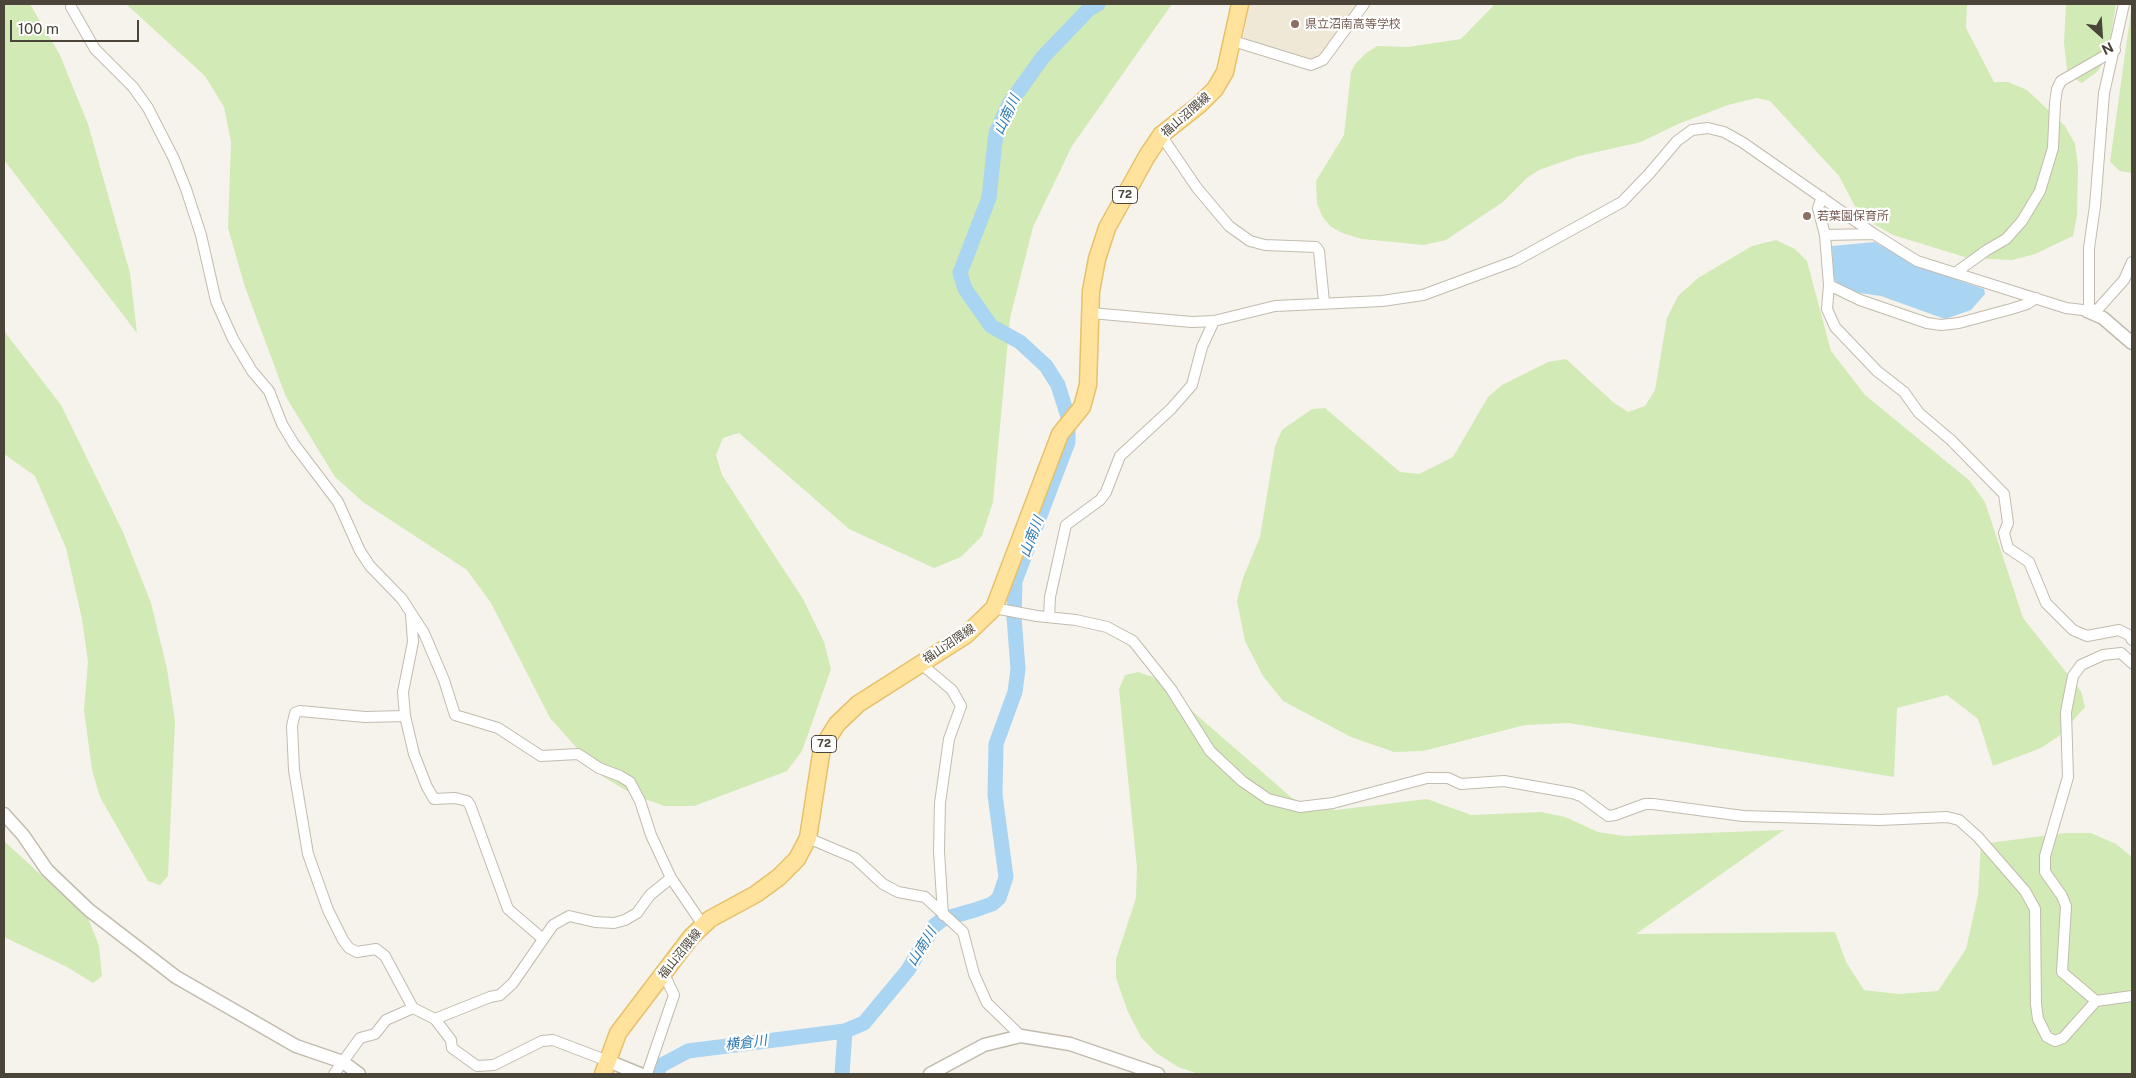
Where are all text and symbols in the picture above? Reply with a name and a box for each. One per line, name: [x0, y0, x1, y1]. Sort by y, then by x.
scale bar: [12, 10, 141, 42]
north arrow: [2076, 10, 2126, 60]
place label: 県立沼南高等学校: [1305, 17, 1401, 31]
marker: 県立沼南高等学校: [1289, 18, 1301, 30]
text: 100 m: [18, 20, 59, 37]
text: N: [2099, 39, 2116, 58]
street label: 福山沼隈線: [1159, 90, 1213, 140]
water label: 山南川: [991, 92, 1023, 138]
road number: 72: [1112, 186, 1138, 204]
place label: 若葉園保育所: [1817, 209, 1889, 223]
marker: 若葉園保育所: [1801, 210, 1813, 222]
water label: 山南川: [1017, 514, 1047, 560]
street label: 福山沼隈線: [920, 621, 978, 667]
road number: 72: [812, 736, 836, 752]
water label: 山南川: [904, 925, 940, 969]
street label: 福山沼隈線: [656, 926, 704, 982]
water label: 横倉川: [724, 1032, 768, 1054]

